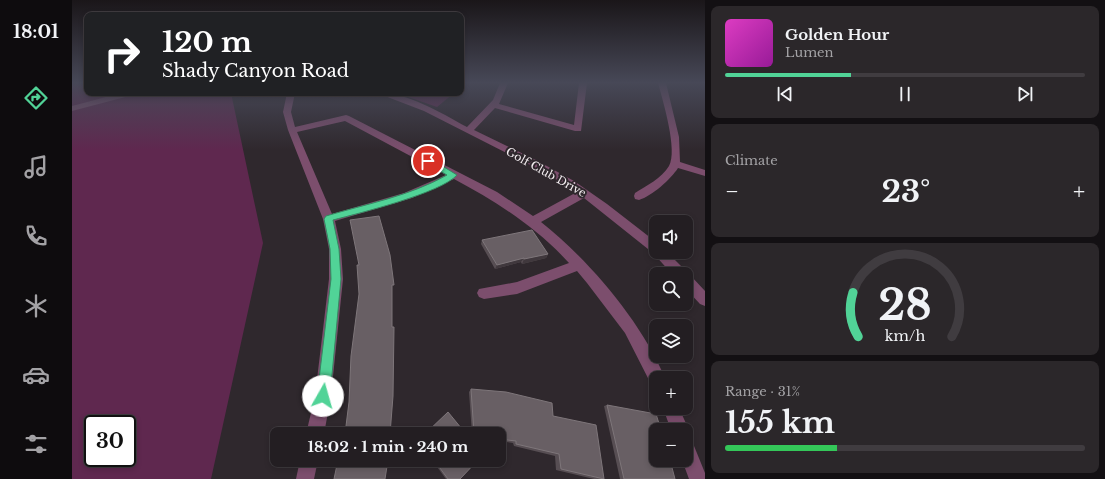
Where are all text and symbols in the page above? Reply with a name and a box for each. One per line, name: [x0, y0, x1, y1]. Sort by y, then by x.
text: 18:01: [13, 21, 59, 43]
text: 120 m: [162, 25, 252, 60]
text: Golden Hour: [785, 25, 889, 44]
icon: right: [96, 28, 148, 80]
text: Lumen: [785, 44, 834, 61]
text: Shady Canyon Road: [162, 60, 349, 82]
icon: previous: [774, 83, 796, 105]
icon: pause: [894, 83, 916, 105]
icon: next: [1014, 83, 1036, 105]
icon: directions: [22, 84, 50, 112]
pin: [411, 144, 445, 178]
street label: Golf Club Drive: [503, 144, 589, 200]
icon: arrive: [417, 150, 439, 172]
text: Climate: [725, 152, 778, 169]
icon: music: [22, 153, 50, 181]
text: 23°: [882, 173, 930, 210]
text: −: [725, 178, 739, 205]
text: +: [1073, 178, 1085, 205]
map controls: [649, 215, 693, 467]
button: sound: [649, 215, 693, 259]
icon: phone: [22, 222, 50, 250]
button: search: [649, 267, 693, 311]
text: 28: [878, 279, 932, 330]
icon: climate: [22, 292, 50, 320]
button: layers: [649, 319, 693, 363]
text: km/h: [885, 326, 925, 344]
icon: car: [22, 361, 50, 389]
button: +: [649, 371, 693, 415]
position arrow: [302, 375, 344, 417]
text: Range · 31%: [725, 383, 800, 400]
text: 155 km: [725, 404, 835, 441]
speed limit sign: 30: [84, 415, 136, 467]
button: −: [649, 423, 693, 467]
icon: filters: [22, 430, 50, 458]
text: 18:02 · 1 min · 240 m: [308, 437, 468, 456]

